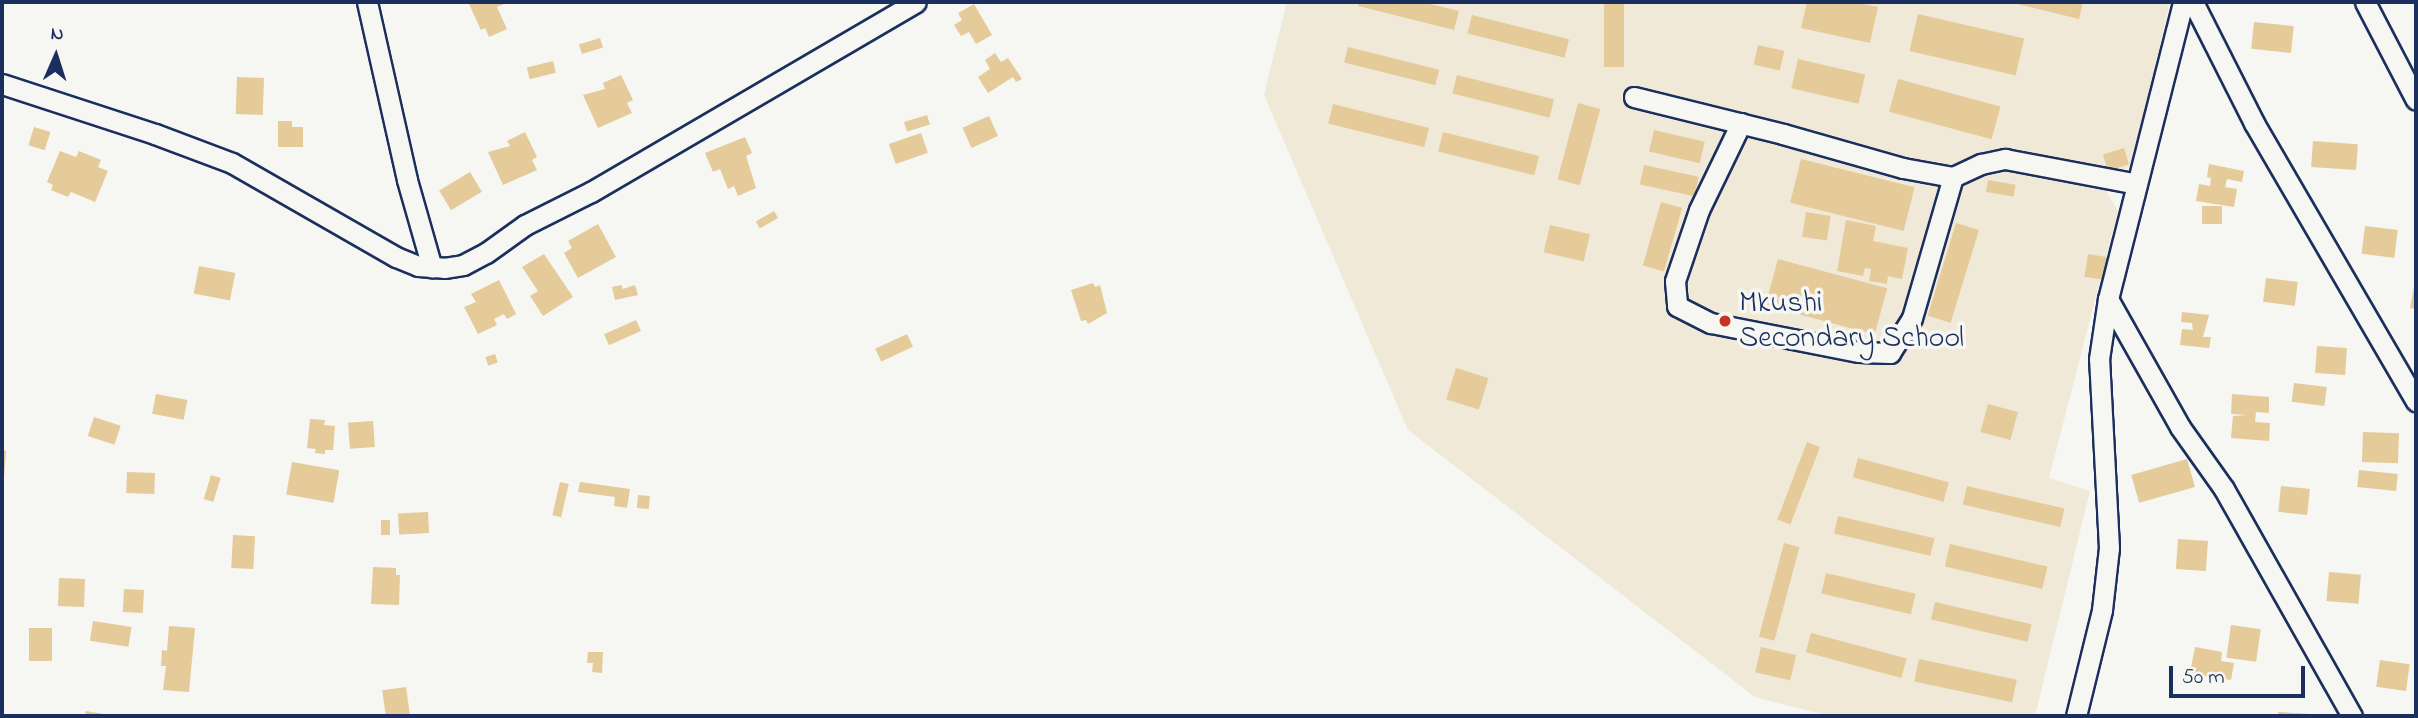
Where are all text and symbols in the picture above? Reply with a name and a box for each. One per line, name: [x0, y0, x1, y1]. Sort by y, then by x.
north arrow: [21, 21, 91, 91]
text: N: [50, 21, 64, 48]
place label: Mkushi Secondary School: [1739, 286, 1964, 356]
marker: Mkushi Secondary School: [1717, 313, 1733, 329]
scale bar: [2173, 652, 2310, 696]
text: 50 m: [2182, 663, 2225, 693]

